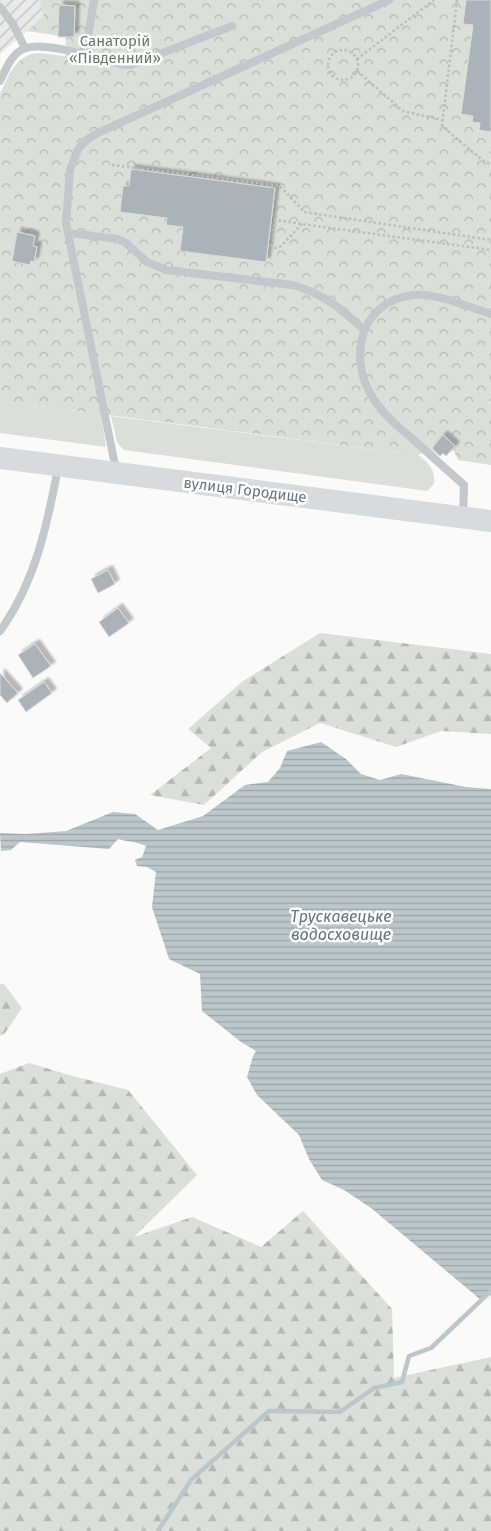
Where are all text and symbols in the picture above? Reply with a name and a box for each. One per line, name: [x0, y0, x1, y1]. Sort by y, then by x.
park label: Санаторій «Південний»: [69, 32, 161, 67]
street label: вулиця Городище: [182, 474, 308, 506]
water label: Трускавецьке водосховище: [290, 907, 392, 944]

